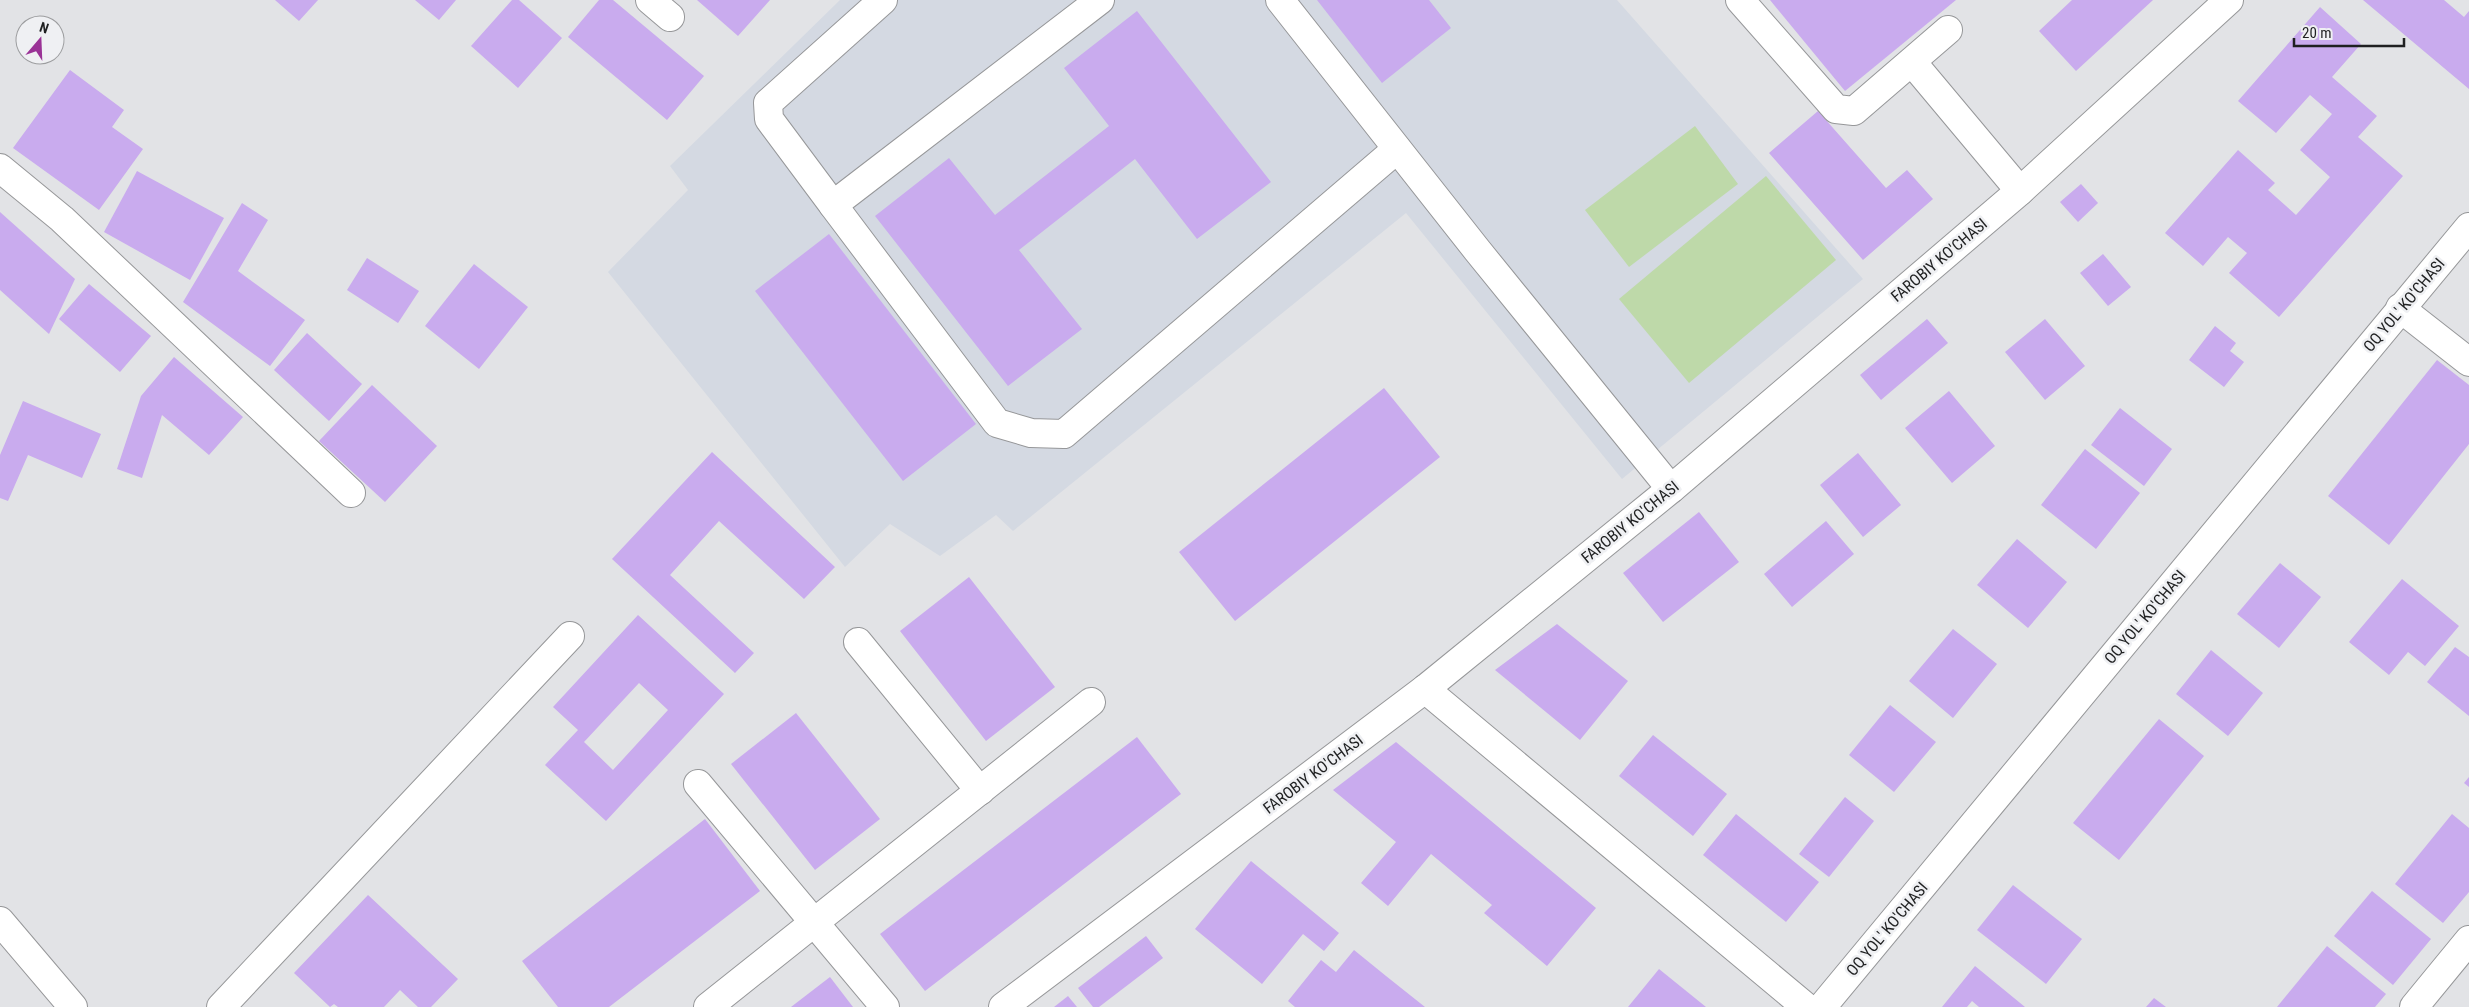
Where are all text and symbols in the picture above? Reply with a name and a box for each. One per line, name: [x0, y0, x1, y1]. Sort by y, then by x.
north arrow: [15, 15, 65, 65]
scale bar: [2294, 15, 2404, 47]
text: N: [38, 19, 51, 37]
text: 20 m: [2302, 24, 2332, 42]
street label: FAROBIY KO'CHASI: [1887, 214, 1991, 306]
street label: OQ YOL' KO'CHASI: [2359, 254, 2449, 356]
street label: FAROBIY KO'CHASI: [1577, 477, 1683, 567]
street label: OQ YOL' KO'CHASI: [2100, 566, 2190, 668]
street label: FAROBIY KO'CHASI: [1259, 730, 1367, 818]
street label: OQ YOL' KO'CHASI: [1842, 878, 1932, 980]

